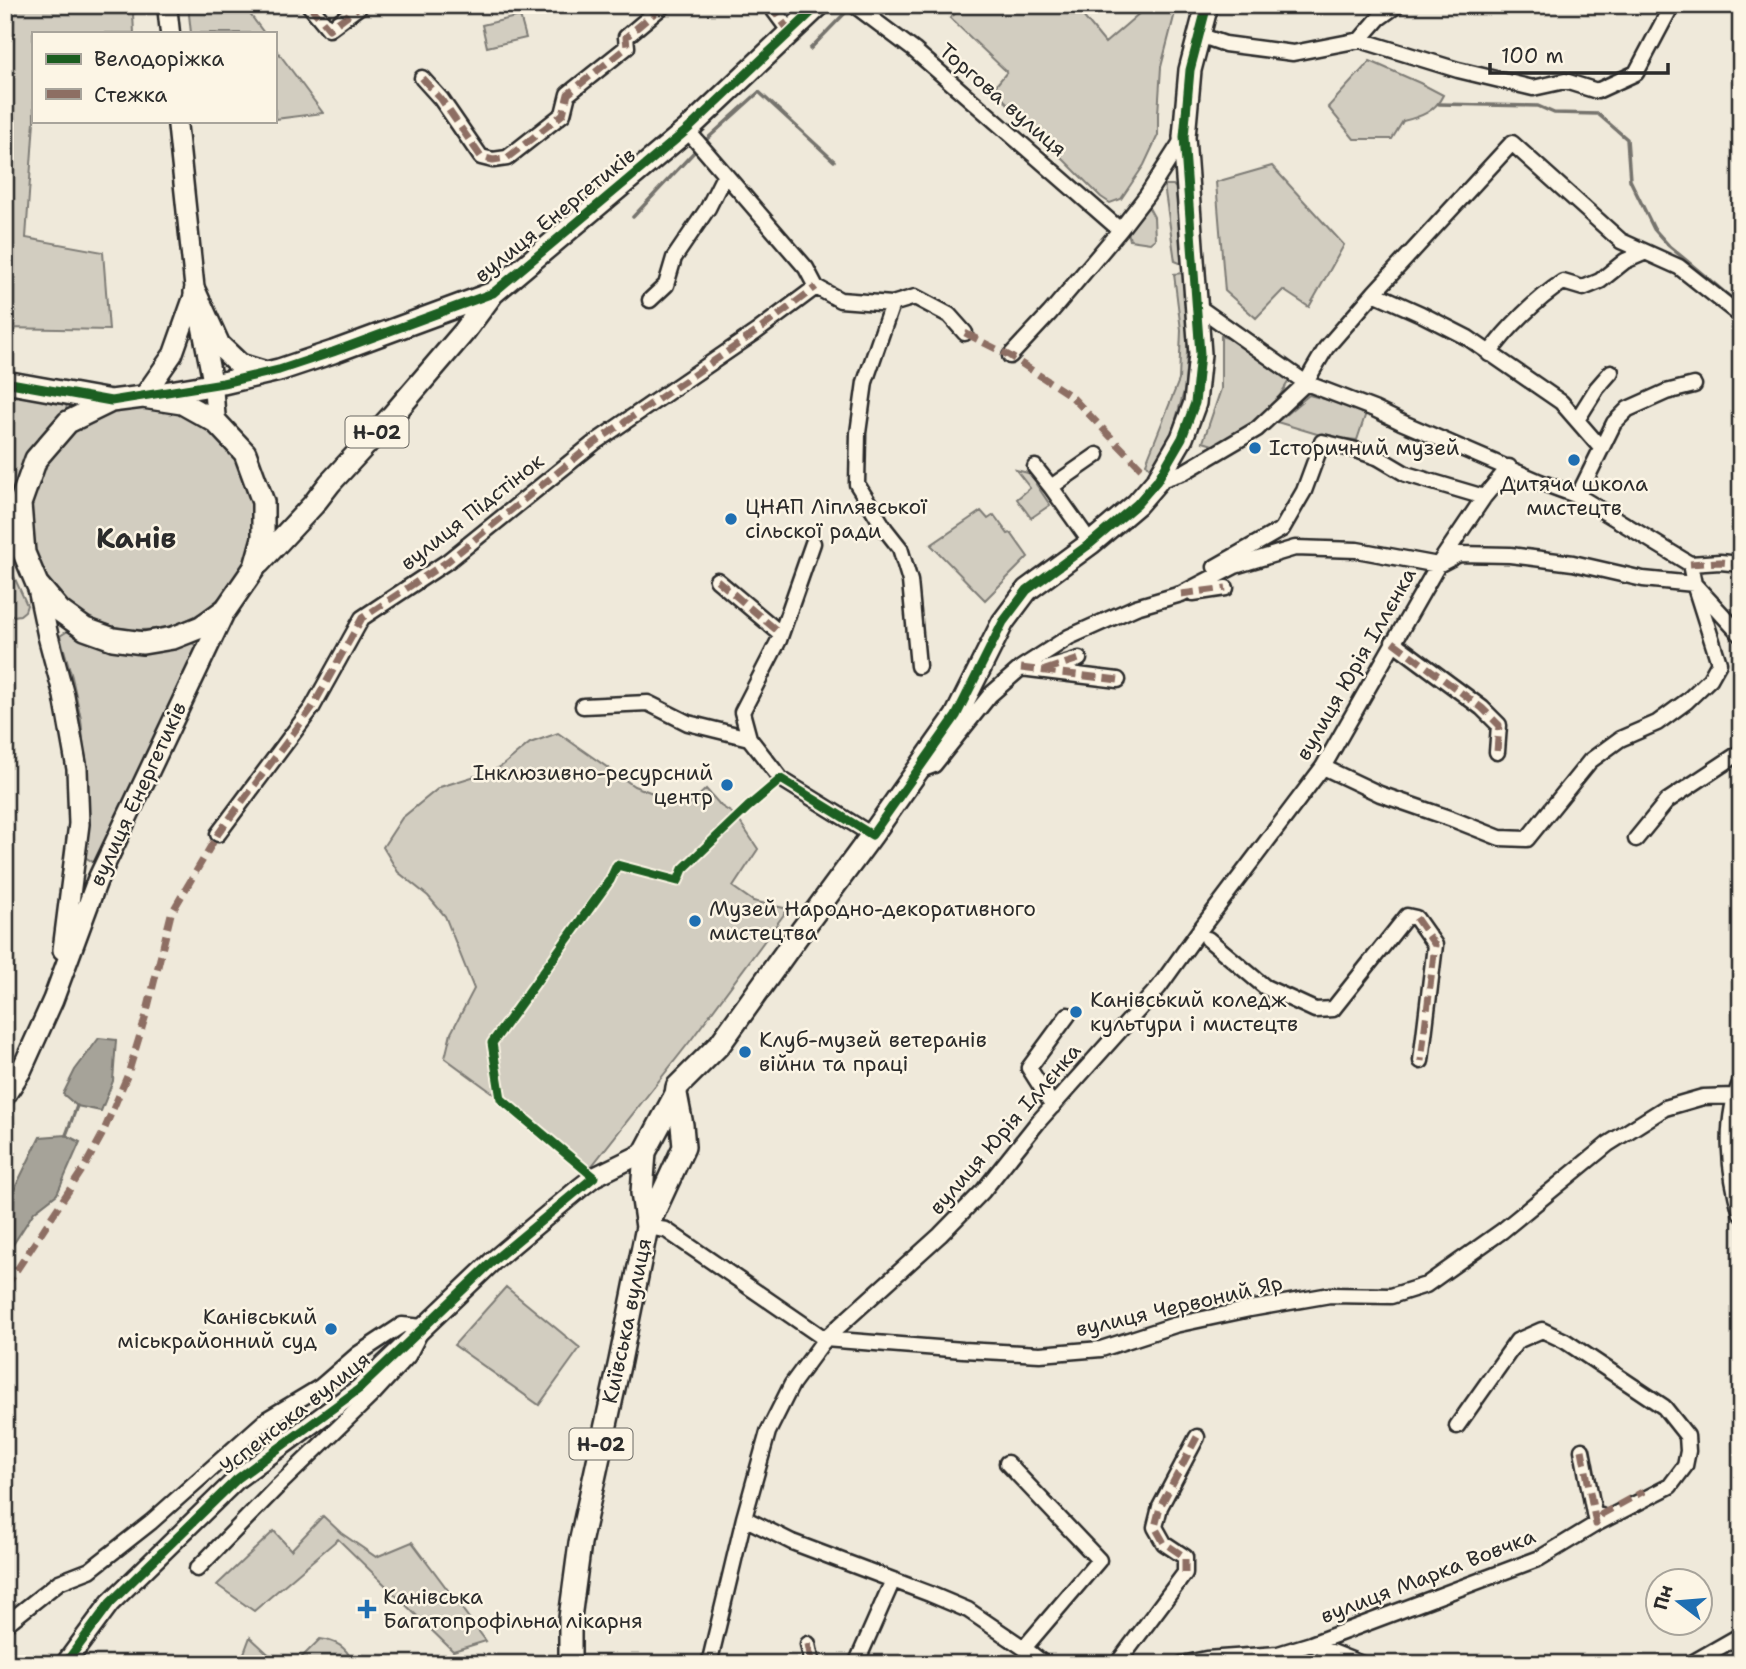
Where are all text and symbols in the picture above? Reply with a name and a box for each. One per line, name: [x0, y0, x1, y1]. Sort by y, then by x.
legend: [32, 32, 276, 122]
scale bar: [1490, 32, 1669, 76]
street label: Торгова вулиця: [933, 37, 1073, 163]
text: 100 m: [1501, 42, 1564, 70]
text: Велодоріжка: [94, 45, 224, 73]
text: Стежка: [94, 81, 167, 109]
street label: вулиця Енергетиків: [468, 141, 642, 289]
road number: Н-02: [346, 416, 408, 448]
place label: Історичний музей: [1269, 434, 1460, 462]
marker: Історичний музей: [1247, 440, 1263, 456]
street label: вулиця Підстінок: [394, 447, 550, 577]
marker: Дитяча школа мистецтв: [1566, 452, 1582, 468]
place label: Дитяча школа мистецтв: [1500, 470, 1648, 522]
place label: ЦНАП Ліплявської сільскої ради: [745, 493, 928, 545]
marker: ЦНАП Ліплявської сільскої ради: [723, 511, 739, 527]
district label: Канів: [96, 519, 176, 557]
street label: вулиця Юрія Іллєнка: [1289, 563, 1423, 765]
street label: вулиця Енергетиків: [83, 697, 193, 891]
place label: Інклюзивно-ресурсний центр: [473, 759, 713, 811]
marker: Інклюзивно-ресурсний центр: [719, 777, 735, 793]
place label: Музей Народно-декоративного мистецтва: [709, 895, 1036, 947]
marker: Музей Народно-декоративного мистецтва: [687, 913, 703, 929]
place label: Канівський коледж культури і мистецтв: [1090, 986, 1298, 1038]
marker: Канівський коледж культури і мистецтв: [1068, 1004, 1084, 1020]
place label: Клуб-музей ветеранів війни та праці: [759, 1026, 987, 1078]
street label: вулиця Юрія Іллєнка: [923, 1037, 1087, 1221]
marker: Клуб-музей ветеранів війни та праці: [737, 1044, 753, 1060]
street label: Київська вулиця: [596, 1236, 658, 1406]
street label: вулиця Червоний Яр: [1073, 1269, 1285, 1343]
place label: Канівський міськрайонний суд: [117, 1303, 317, 1355]
marker: Канівський міськрайонний суд: [323, 1321, 339, 1337]
street label: Успенська вулиця: [214, 1345, 376, 1481]
road number: Н-02: [570, 1428, 632, 1460]
street label: вулиця Марка Вовчка: [1317, 1522, 1539, 1630]
north arrow: [1644, 1568, 1714, 1638]
text: Пн: [1648, 1582, 1679, 1613]
place label: Канівська Багатопрофільна лікарня: [383, 1583, 643, 1635]
marker: Канівська Багатопрофільна лікарня: [357, 1599, 377, 1619]

